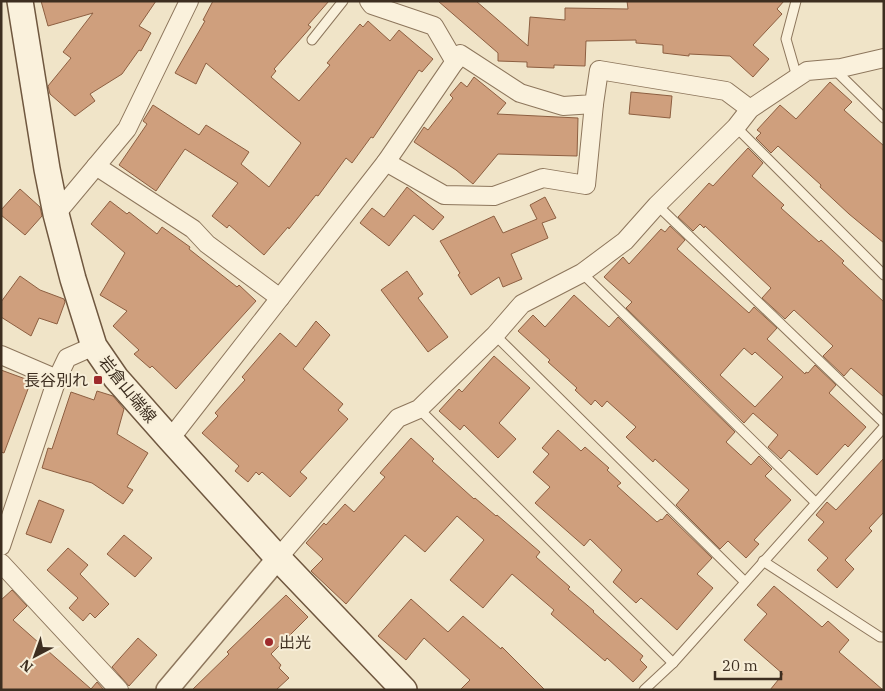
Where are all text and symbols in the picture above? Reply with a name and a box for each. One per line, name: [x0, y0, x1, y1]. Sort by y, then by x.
street label: 岩倉山端線: [95, 352, 161, 426]
place label: 長谷別れ: [24, 370, 88, 390]
marker: 長谷別れ: [92, 374, 104, 386]
north arrow: [10, 631, 60, 681]
place label: 出光: [279, 632, 311, 652]
marker: 出光: [263, 636, 275, 648]
scale bar: [715, 648, 781, 680]
text: N: [16, 655, 37, 676]
text: 20 m: [722, 656, 758, 675]

